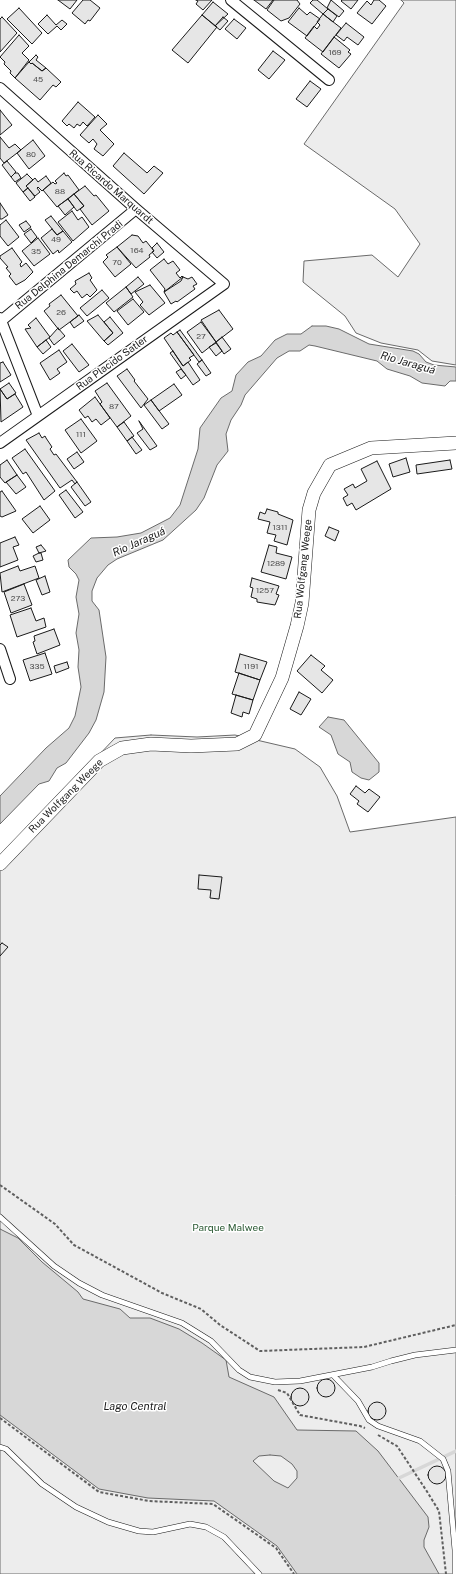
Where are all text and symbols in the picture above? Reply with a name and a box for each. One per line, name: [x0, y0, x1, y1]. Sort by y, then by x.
house number: 169: [328, 48, 342, 58]
house number: 45: [33, 75, 43, 85]
street label: Rua Ricardo Marquardt: [66, 147, 156, 227]
house number: 80: [26, 150, 36, 160]
house number: 88: [55, 187, 65, 197]
street label: Rua Delphina Demarchi Pradi: [13, 218, 125, 312]
house number: 49: [51, 235, 61, 245]
house number: 164: [130, 246, 144, 256]
house number: 35: [31, 247, 41, 257]
house number: 70: [112, 258, 122, 268]
house number: 26: [56, 308, 66, 318]
house number: 27: [196, 332, 206, 342]
street label: Rua Placido Satler: [74, 333, 150, 393]
water label: Rio Jaraguá: [379, 349, 437, 377]
house number: 87: [109, 402, 119, 412]
house number: 111: [76, 430, 86, 440]
street label: Rua Wolfgang Weege: [292, 519, 314, 619]
house number: 1311: [273, 523, 287, 533]
water label: Rio Jaraguá: [110, 524, 168, 560]
house number: 1289: [267, 559, 285, 569]
house number: 1257: [256, 586, 274, 596]
house number: 273: [11, 594, 25, 604]
house number: 335: [29, 662, 45, 672]
house number: 1191: [244, 662, 258, 672]
street label: Rua Wolfgang Weege: [26, 756, 106, 836]
park label: Parque Malwee: [192, 1222, 264, 1234]
water label: Lago Central: [103, 1400, 167, 1414]

